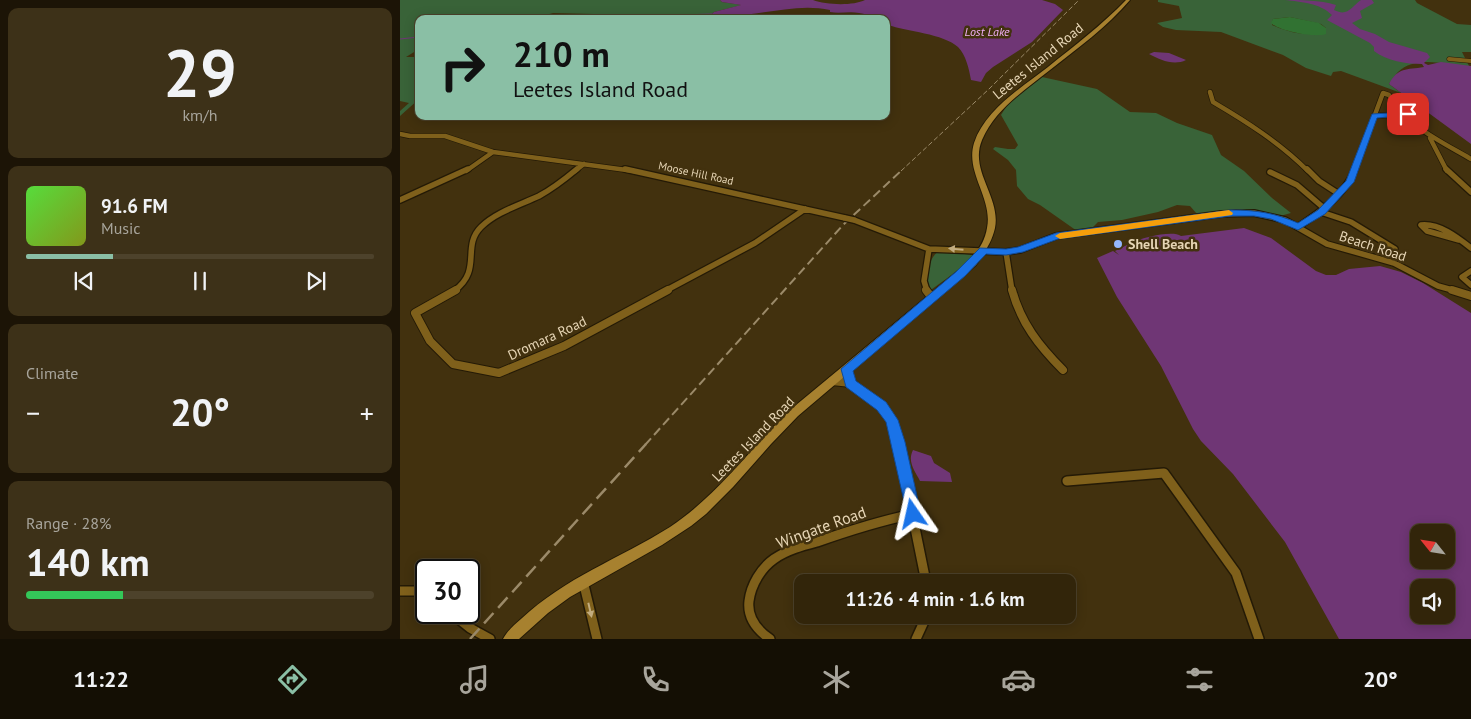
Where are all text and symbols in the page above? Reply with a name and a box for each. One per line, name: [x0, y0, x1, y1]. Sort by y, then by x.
street label: Leetes Island Road: [989, 19, 1087, 103]
water label: Lost Lake: [964, 24, 1010, 39]
text: 29: [163, 30, 237, 114]
text: 210 m: [513, 31, 610, 77]
icon: right: [430, 35, 495, 100]
text: Leetes Island Road: [513, 75, 688, 103]
pin: [1387, 93, 1429, 135]
icon: arrive: [1394, 100, 1422, 128]
text: km/h: [182, 105, 218, 125]
street label: Moose Hill Road: [657, 158, 735, 188]
text: 91.6 FM: [101, 194, 168, 218]
text: Music: [101, 218, 141, 238]
street label: Beach Road: [1337, 227, 1409, 265]
place label: Shell Beach: [1128, 235, 1198, 253]
marker: Shell Beach: [1112, 238, 1124, 250]
one-way arrow: [948, 245, 964, 253]
icon: previous: [70, 267, 98, 295]
icon: pause: [186, 267, 214, 295]
icon: next: [302, 267, 330, 295]
street label: Dromara Road: [505, 312, 589, 364]
text: Climate: [26, 363, 78, 383]
text: 20°: [170, 387, 230, 436]
street label: Leetes Island Road: [708, 393, 798, 485]
text: −: [26, 394, 40, 431]
text: +: [360, 394, 374, 431]
position arrow: [886, 487, 938, 539]
street label: Wingate Road: [773, 501, 869, 553]
text: Range · 28%: [26, 513, 111, 533]
north arrow: [1410, 524, 1455, 569]
map controls: [1410, 524, 1455, 624]
text: 140 km: [26, 537, 150, 586]
speed limit sign: 30: [415, 559, 480, 624]
button: sound: [1410, 579, 1455, 624]
text: 11:26 · 4 min · 1.6 km: [845, 587, 1025, 611]
one-way arrow: [586, 603, 594, 618]
icon: directions: [275, 662, 310, 697]
icon: music: [457, 662, 492, 697]
icon: phone: [638, 662, 673, 697]
icon: climate: [819, 662, 854, 697]
icon: car: [1001, 662, 1036, 697]
icon: filters: [1182, 662, 1217, 697]
text: 11:22: [73, 665, 129, 693]
text: 20°: [1363, 665, 1398, 693]

